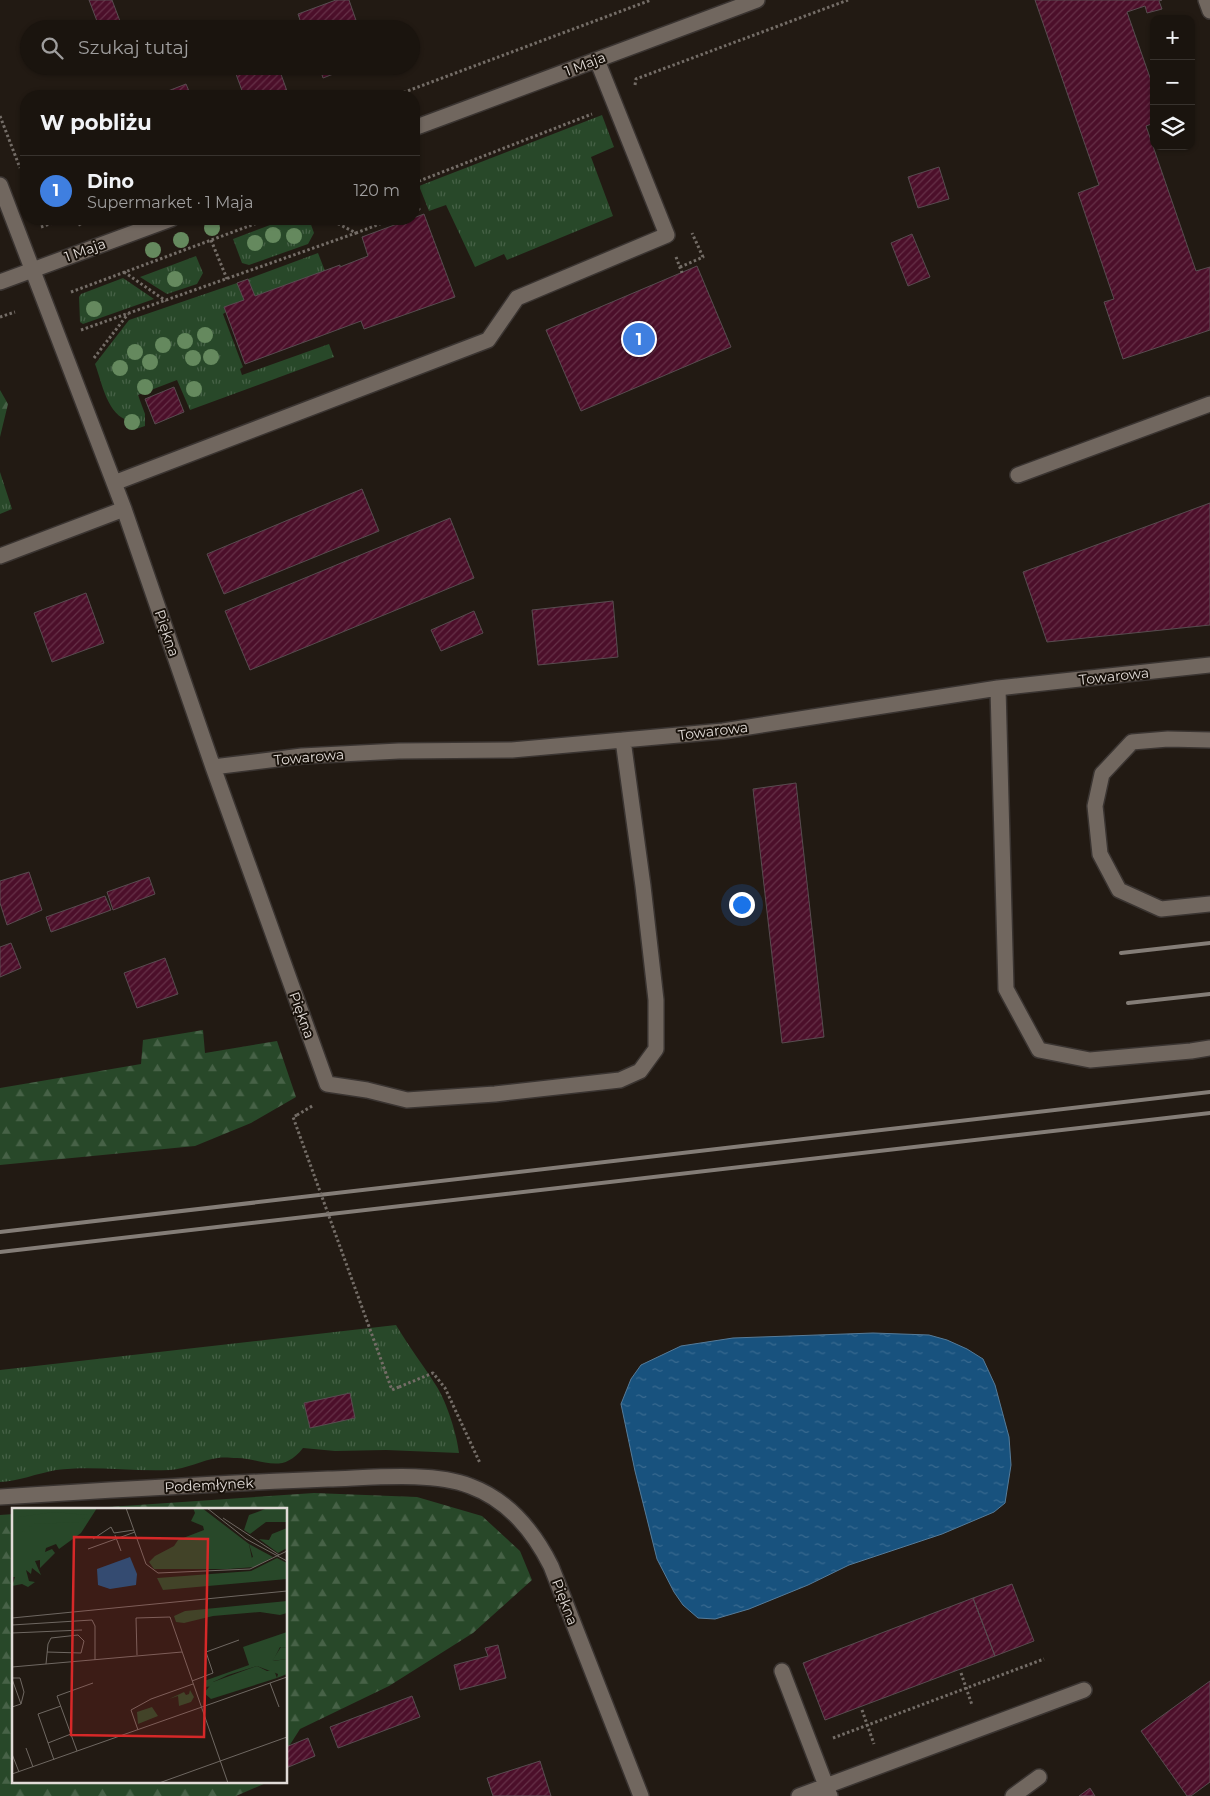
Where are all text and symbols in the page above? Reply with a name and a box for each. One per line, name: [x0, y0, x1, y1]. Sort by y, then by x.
map controls: [1150, 15, 1195, 150]
button: +: [1150, 15, 1195, 60]
search box: [20, 20, 420, 75]
icon: search: [38, 34, 66, 62]
text: Szukaj tutaj: [78, 36, 189, 59]
street label: 1 Maja: [562, 48, 608, 80]
button: −: [1150, 60, 1195, 105]
button: layers: [1150, 105, 1195, 150]
text: W pobliżu: [40, 110, 152, 135]
text: Dino: [87, 170, 134, 193]
text: 1: [53, 181, 59, 200]
text: 120 m: [353, 181, 400, 200]
text: Supermarket · 1 Maja: [87, 193, 253, 212]
street label: 1 Maja: [62, 234, 108, 266]
pin: 1: [623, 320, 655, 358]
street label: Piękna: [151, 607, 183, 659]
street label: Towarowa: [1078, 663, 1150, 689]
street label: Towarowa: [677, 718, 749, 744]
street label: Towarowa: [273, 745, 345, 769]
your location: [729, 892, 755, 918]
street label: Piękna: [285, 989, 319, 1041]
street label: Podemłynek: [164, 1474, 255, 1496]
inset map: [12, 1508, 288, 1784]
street label: Piękna: [548, 1576, 582, 1628]

